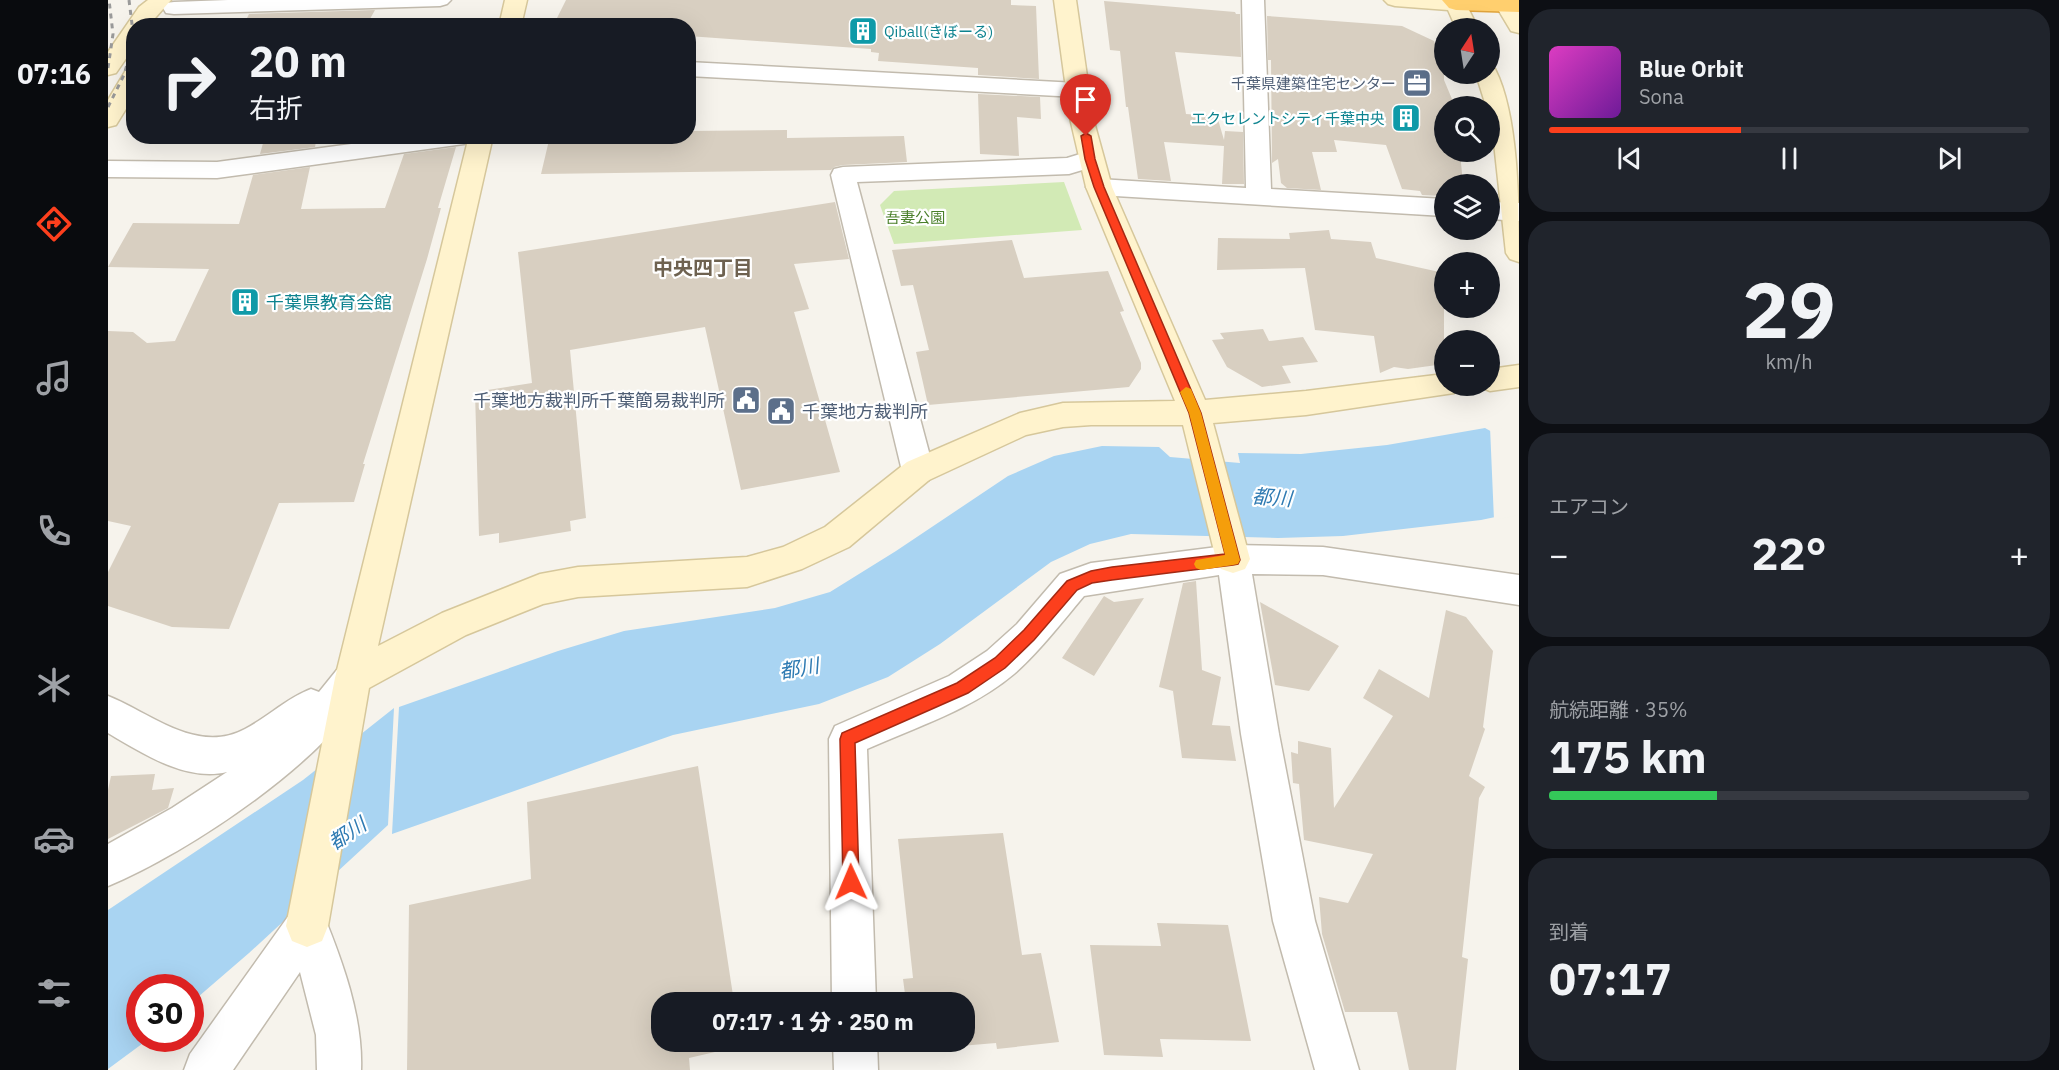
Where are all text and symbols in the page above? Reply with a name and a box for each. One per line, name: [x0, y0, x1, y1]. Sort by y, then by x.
building icon: Qiball(きぼーる): [847, 15, 879, 47]
north arrow: [1434, 18, 1500, 84]
map controls: [1434, 18, 1500, 396]
place label: Qiball(きぼーる): [884, 22, 993, 41]
text: 20 m: [249, 34, 347, 89]
icon: right: [150, 42, 228, 120]
text: Blue Orbit: [1639, 54, 1744, 83]
text: 07:16: [17, 56, 91, 91]
office icon: 千葉県建築住宅センター: [1401, 67, 1433, 99]
pin: [1060, 74, 1111, 136]
place label: 千葉県建築住宅センター: [1231, 74, 1396, 93]
icon: arrive: [1069, 83, 1102, 116]
text: Sona: [1639, 83, 1684, 110]
text: 右折: [249, 90, 303, 125]
button: search: [1434, 96, 1500, 162]
building icon: エクセレントシティ千葉中央: [1390, 102, 1422, 134]
place label: エクセレントシティ千葉中央: [1191, 109, 1385, 128]
icon: previous: [1613, 142, 1646, 175]
icon: pause: [1773, 142, 1806, 175]
icon: next: [1933, 142, 1966, 175]
button: layers: [1434, 174, 1500, 240]
icon: directions: [33, 203, 75, 245]
park label: 吾妻公園: [885, 208, 945, 227]
button: +: [1434, 252, 1500, 318]
district label: 中央四丁目: [653, 254, 753, 281]
text: 29: [1742, 258, 1836, 359]
building icon: 千葉県教育会館: [229, 286, 261, 318]
place label: 千葉県教育会館: [266, 291, 392, 314]
button: −: [1434, 330, 1500, 396]
text: km/h: [1765, 348, 1813, 375]
icon: music: [33, 357, 75, 399]
public building icon: 千葉地方裁判所千葉簡易裁判所: [730, 384, 762, 416]
place label: 千葉地方裁判所千葉簡易裁判所: [473, 389, 725, 412]
public building icon: 千葉地方裁判所: [765, 395, 797, 427]
place label: 千葉地方裁判所: [802, 400, 928, 423]
water label: 都川: [1251, 482, 1295, 512]
text: エアコン: [1549, 493, 1629, 520]
icon: phone: [33, 510, 75, 552]
text: 22°: [1751, 524, 1827, 582]
text: −: [1549, 533, 1569, 576]
text: +: [2009, 533, 2029, 576]
water label: 都川: [777, 651, 823, 685]
icon: climate: [33, 664, 75, 706]
text: 航続距離 · 35%: [1549, 696, 1688, 723]
text: 175 km: [1549, 727, 1707, 785]
water label: 都川: [323, 810, 373, 855]
icon: car: [33, 818, 75, 860]
position arrow: [819, 850, 883, 914]
text: 到着: [1549, 918, 1589, 945]
text: 07:17: [1549, 949, 1672, 1007]
icon: filters: [33, 972, 75, 1014]
speed limit sign: 30: [126, 974, 204, 1052]
text: 07:17 · 1 分 · 250 m: [712, 1007, 914, 1036]

